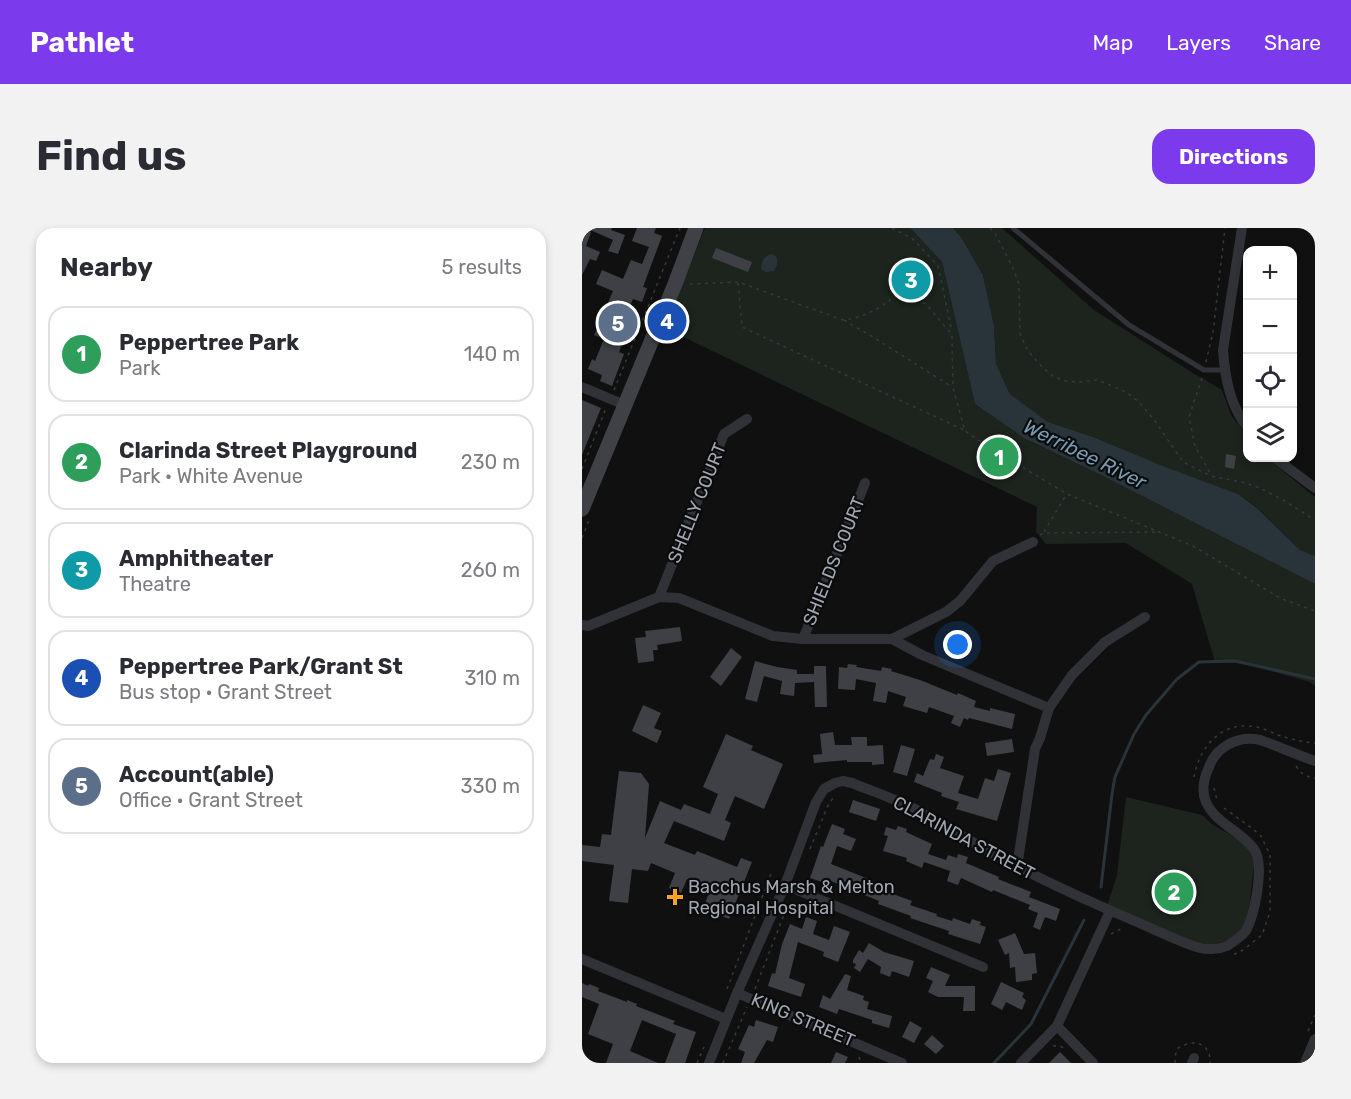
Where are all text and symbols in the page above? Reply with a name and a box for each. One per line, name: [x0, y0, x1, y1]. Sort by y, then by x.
text: Pathlet: [30, 26, 134, 59]
text: Map: [1092, 30, 1133, 55]
text: Layers: [1166, 30, 1231, 55]
text: Share: [1264, 30, 1321, 55]
button: Directions: [1152, 129, 1315, 184]
text: Find us: [36, 131, 187, 181]
map controls: [1243, 246, 1297, 462]
button: +: [1243, 246, 1297, 300]
text: Nearby: [60, 252, 153, 283]
text: 5 results: [441, 255, 522, 279]
pin: 3: [892, 257, 930, 302]
pin: 4: [648, 298, 686, 344]
pin: 5: [598, 300, 638, 346]
button: −: [1243, 300, 1297, 354]
text: Peppertree Park: [119, 329, 299, 356]
text: 1: [77, 342, 86, 366]
text: 140 m: [464, 342, 520, 366]
button: locate: [1243, 354, 1297, 408]
text: Park: [119, 356, 161, 380]
button: layers: [1243, 408, 1297, 462]
water label: Werribee River: [1020, 414, 1152, 495]
pin: 1: [980, 434, 1018, 480]
text: Clarinda Street Playground: [119, 437, 417, 464]
street label: SHELLY COURT: [663, 440, 731, 566]
text: 2: [75, 450, 88, 474]
text: 230 m: [461, 450, 520, 474]
text: Park · White Avenue: [119, 464, 303, 488]
street label: SHIELDS COURT: [798, 493, 870, 629]
text: Amphitheater: [119, 545, 273, 572]
text: 3: [75, 558, 88, 582]
text: 260 m: [461, 558, 520, 582]
text: Theatre: [119, 572, 191, 596]
your location: [943, 630, 972, 659]
text: Peppertree Park/Grant St: [119, 653, 403, 680]
text: 4: [75, 666, 88, 690]
text: 310 m: [464, 666, 520, 690]
text: Bus stop · Grant Street: [119, 680, 332, 704]
text: Account(able): [119, 761, 274, 788]
text: 5: [75, 774, 88, 798]
text: 330 m: [461, 774, 520, 798]
text: Office · Grant Street: [119, 788, 303, 812]
street label: CLARINDA STREET: [889, 791, 1039, 885]
pin: 2: [1154, 870, 1194, 914]
place label: Bacchus Marsh & Melton Regional Hospital: [688, 876, 895, 919]
marker: Bacchus Marsh & Melton Regional Hospital: [666, 888, 684, 906]
street label: KING STREET: [748, 988, 858, 1052]

